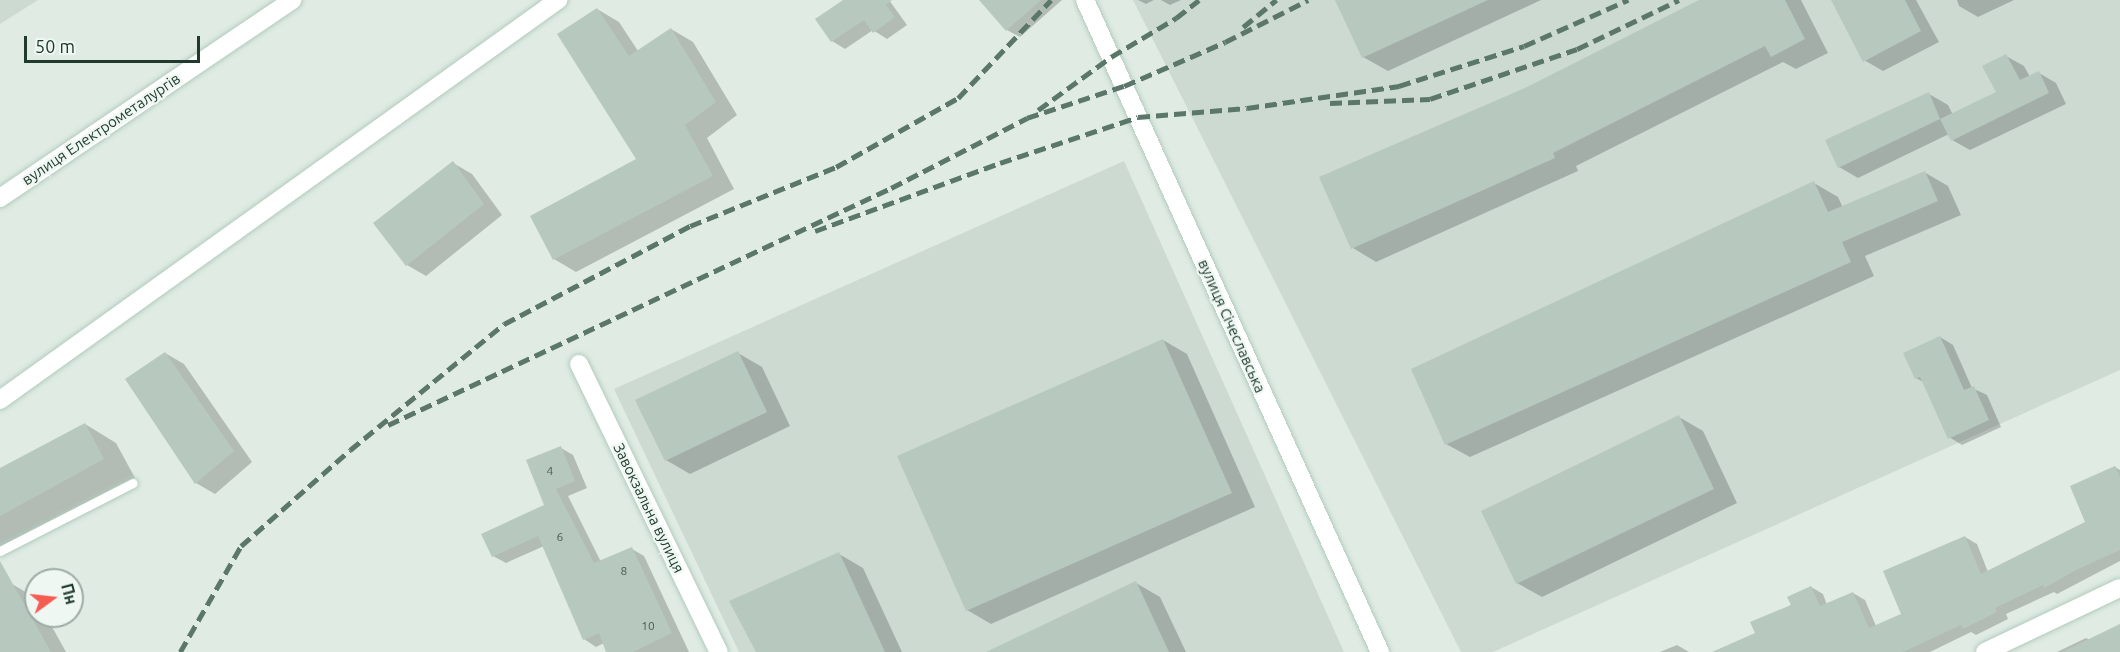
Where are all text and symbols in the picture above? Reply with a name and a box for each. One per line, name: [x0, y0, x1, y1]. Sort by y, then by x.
scale bar: [27, 24, 202, 62]
text: 50 m: [35, 36, 75, 56]
street label: вулиця Електрометалургів: [19, 69, 183, 189]
street label: вулиця Січеславська: [1194, 256, 1270, 396]
street label: Завокзальна вулиця: [610, 440, 688, 576]
house number: 4: [547, 464, 553, 478]
house number: 6: [557, 530, 563, 544]
house number: 8: [621, 564, 627, 578]
north arrow: [24, 568, 84, 628]
text: Пн: [58, 581, 81, 606]
house number: 10: [641, 619, 655, 633]

